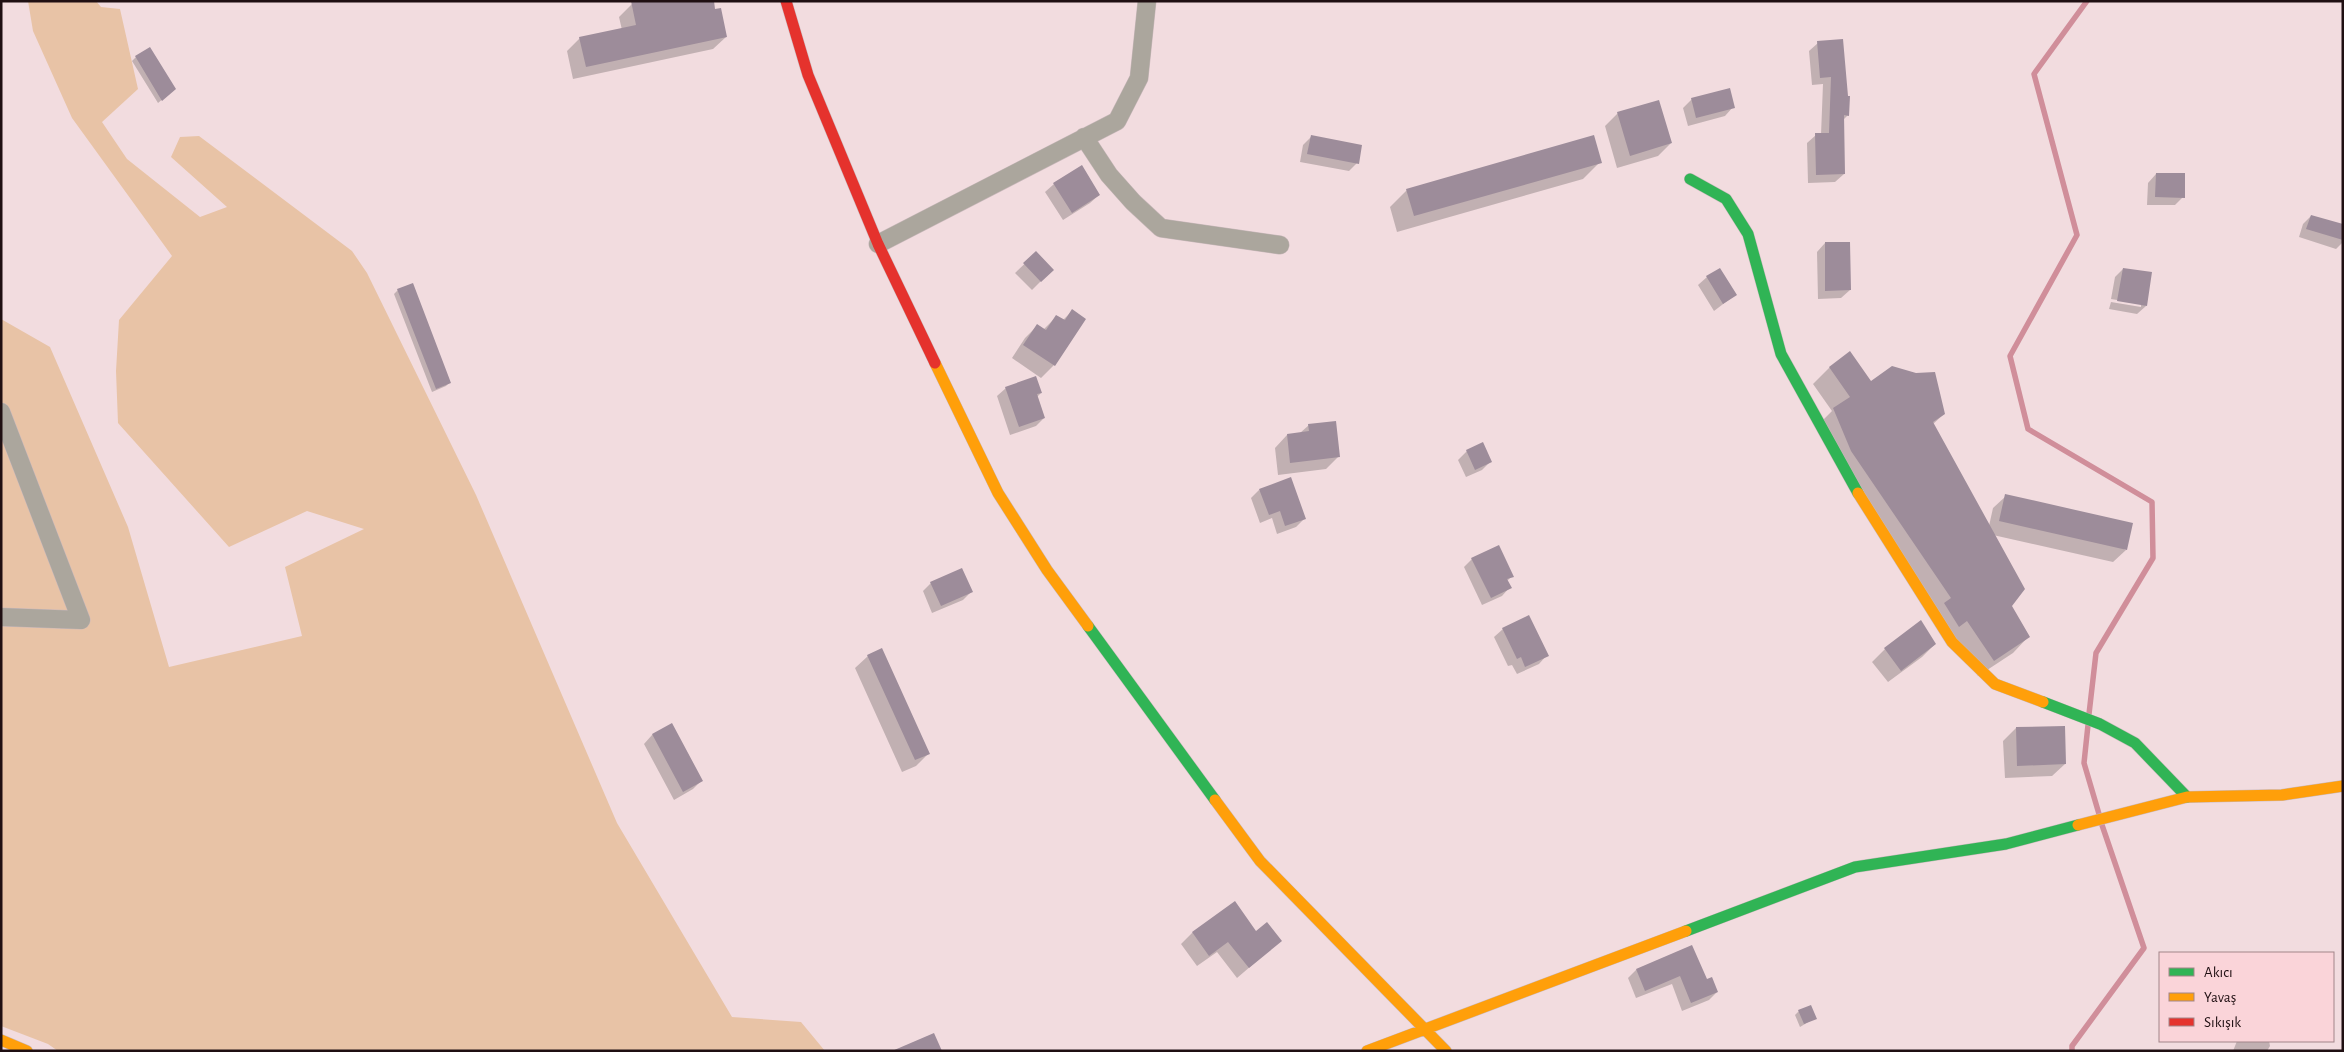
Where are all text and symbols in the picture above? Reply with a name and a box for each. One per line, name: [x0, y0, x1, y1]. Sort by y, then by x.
legend: [2159, 952, 2334, 1042]
text: Akıcı: [2204, 965, 2233, 980]
text: Yavaş: [2204, 990, 2236, 1005]
text: Sıkışık: [2204, 1015, 2241, 1030]

